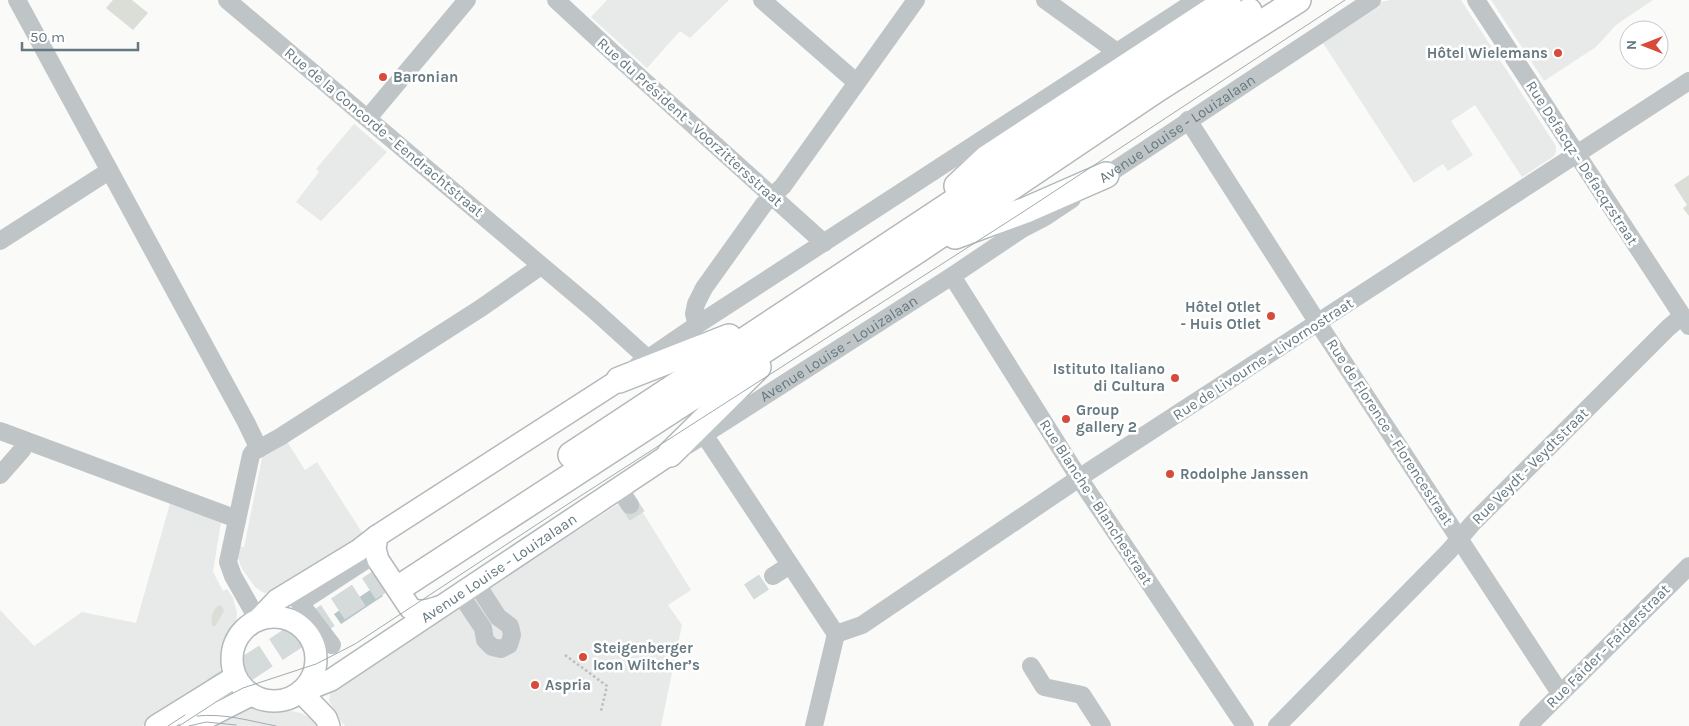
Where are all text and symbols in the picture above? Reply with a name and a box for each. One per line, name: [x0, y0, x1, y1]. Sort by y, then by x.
scale bar: [22, 20, 139, 52]
north arrow: [1619, 20, 1669, 70]
text: 50 m: [30, 28, 65, 46]
street label: Rue du Président - Voorzittersstraat: [594, 34, 787, 210]
text: N: [1623, 40, 1640, 50]
street label: Rue de la Concorde - Eendrachtstraat: [281, 44, 487, 221]
place label: Hôtel Wielemans: [1427, 44, 1548, 62]
marker: Hôtel Wielemans: [1552, 47, 1564, 59]
place label: Baronian: [393, 68, 458, 86]
marker: Baronian: [377, 71, 389, 83]
street label: Avenue Louise - Louizalaan: [1096, 71, 1259, 187]
street label: Rue Defacqz - Defacqzstraat: [1522, 77, 1642, 249]
street label: Avenue Louise - Louizalaan: [757, 291, 921, 406]
street label: Rue de Livourne - Livornostraat: [1169, 294, 1357, 424]
place label: Hôtel Otlet - Huis Otlet: [1180, 298, 1261, 333]
marker: Hôtel Otlet - Huis Otlet: [1265, 310, 1277, 322]
street label: Rue de Florence - Florencestraat: [1323, 335, 1457, 529]
place label: Istituto Italiano di Cultura: [1053, 360, 1165, 395]
marker: Istituto Italiano di Cultura: [1169, 372, 1181, 384]
place label: Group gallery 2: [1076, 401, 1137, 436]
street label: Rue Veydt - Veydtstraat: [1468, 404, 1592, 528]
marker: Group gallery 2: [1060, 413, 1072, 425]
street label: Rue Blanche - Blanchestraat: [1036, 416, 1156, 588]
place label: Rodolphe Janssen: [1180, 465, 1309, 483]
marker: Rodolphe Janssen: [1164, 468, 1176, 480]
street label: Avenue Louise - Louizalaan: [417, 510, 580, 627]
street label: Rue Faider - Faiderstraat: [1542, 580, 1674, 712]
place label: Steigenberger Icon Wiltcher’s: [593, 639, 700, 674]
marker: Steigenberger Icon Wiltcher’s: [577, 651, 589, 663]
place label: Aspria: [545, 676, 591, 694]
marker: Aspria: [529, 679, 541, 691]

